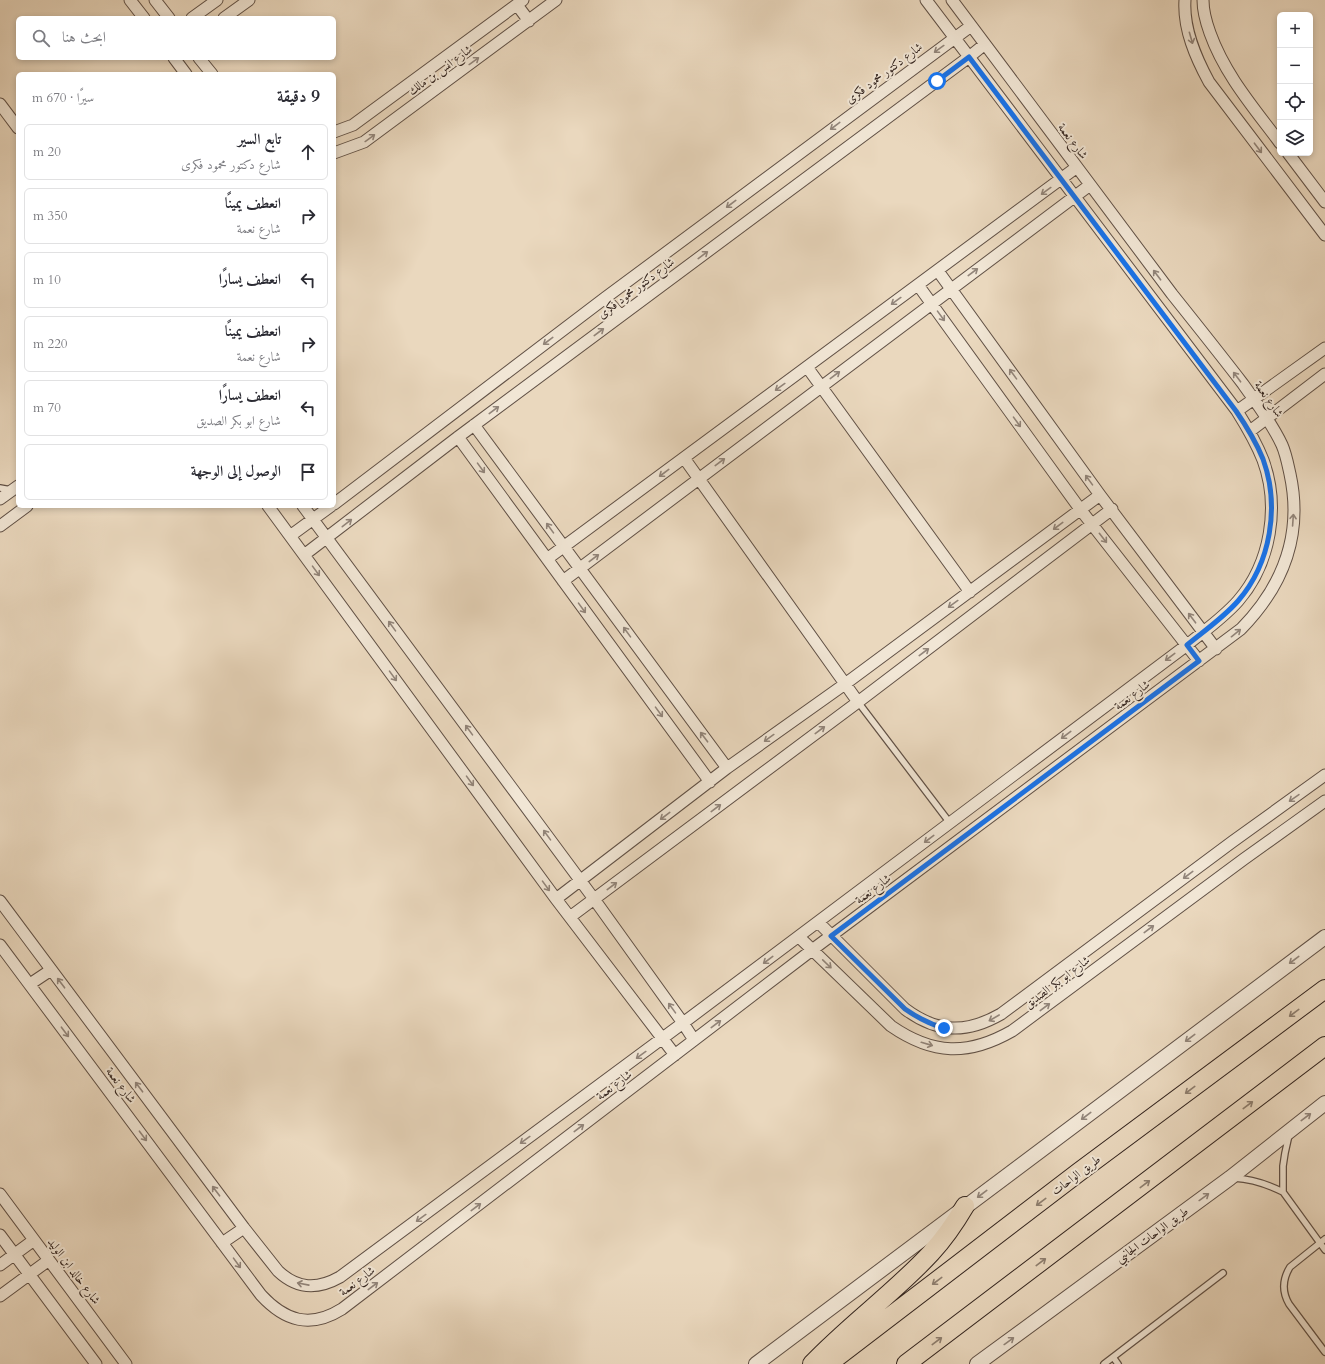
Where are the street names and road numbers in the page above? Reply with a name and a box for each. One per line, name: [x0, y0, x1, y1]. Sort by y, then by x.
street label: شارع دكتور محمود فكرى: [842, 39, 928, 110]
street label: شارع انس بن مالك: [405, 41, 477, 101]
street label: شارع نعمة: [1052, 120, 1092, 164]
street label: شارع دكتور محمود فكرى: [594, 254, 680, 325]
street label: شارع نعمة: [1248, 378, 1287, 422]
street label: شارع نعمة: [1111, 676, 1155, 716]
street label: شارع نعمة: [852, 870, 896, 910]
street label: شارع ابو بكر الصديق: [1021, 952, 1095, 1014]
street label: شارع نعمة: [100, 1064, 140, 1108]
street label: شارع نعمة: [593, 1066, 637, 1106]
street label: طريق الواحات: [1048, 1151, 1104, 1199]
street label: طريق الواحات الجانبي: [1112, 1203, 1193, 1269]
street label: شارع خالد ابن الوليد: [41, 1235, 104, 1309]
street label: شارع نعمة: [336, 1262, 380, 1302]

